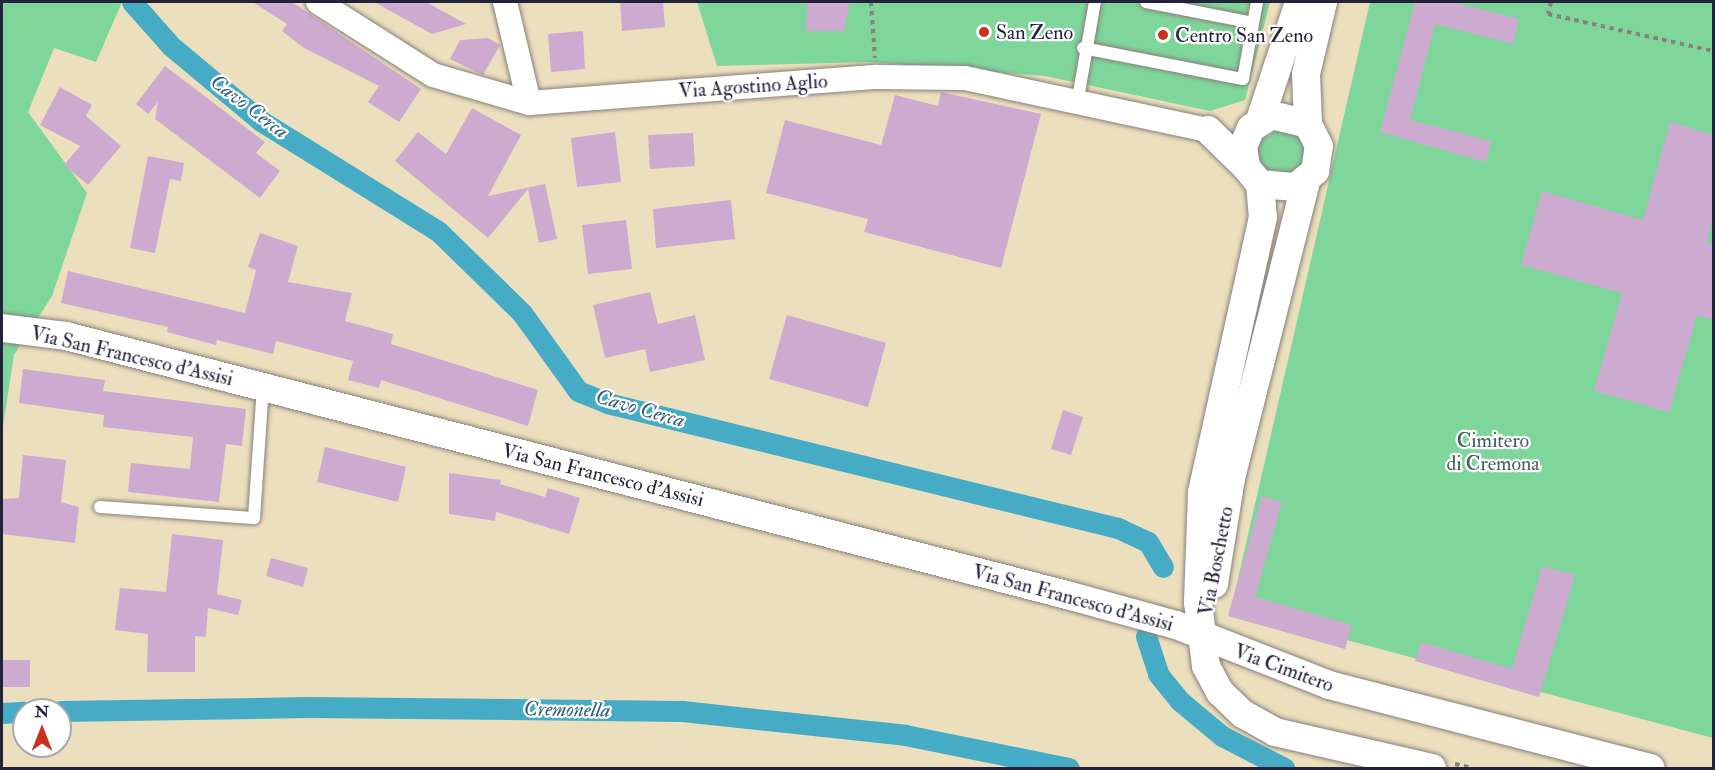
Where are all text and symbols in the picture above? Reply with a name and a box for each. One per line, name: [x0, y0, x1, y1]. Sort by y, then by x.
place label: San Zeno: [996, 20, 1073, 44]
place label: Centro San Zeno: [1175, 23, 1313, 47]
marker: San Zeno: [977, 25, 991, 39]
marker: Centro San Zeno: [1156, 28, 1170, 42]
water label: Cavo Cerca: [205, 69, 293, 145]
street label: Via Agostino Aglio: [678, 69, 828, 103]
street label: Via San Francesco d'Assisi: [28, 321, 236, 391]
water label: Cavo Cerca: [593, 384, 687, 434]
park label: Cimitero di Cremona: [1446, 428, 1540, 475]
street label: Via San Francesco d'Assisi: [500, 438, 706, 512]
street label: Via Boschetto: [1194, 504, 1238, 618]
street label: Via San Francesco d'Assisi: [970, 560, 1176, 636]
street label: Via Cimitero: [1231, 639, 1337, 697]
water label: Cremonella: [523, 697, 611, 723]
north arrow: [12, 698, 72, 758]
text: N: [35, 702, 49, 722]

